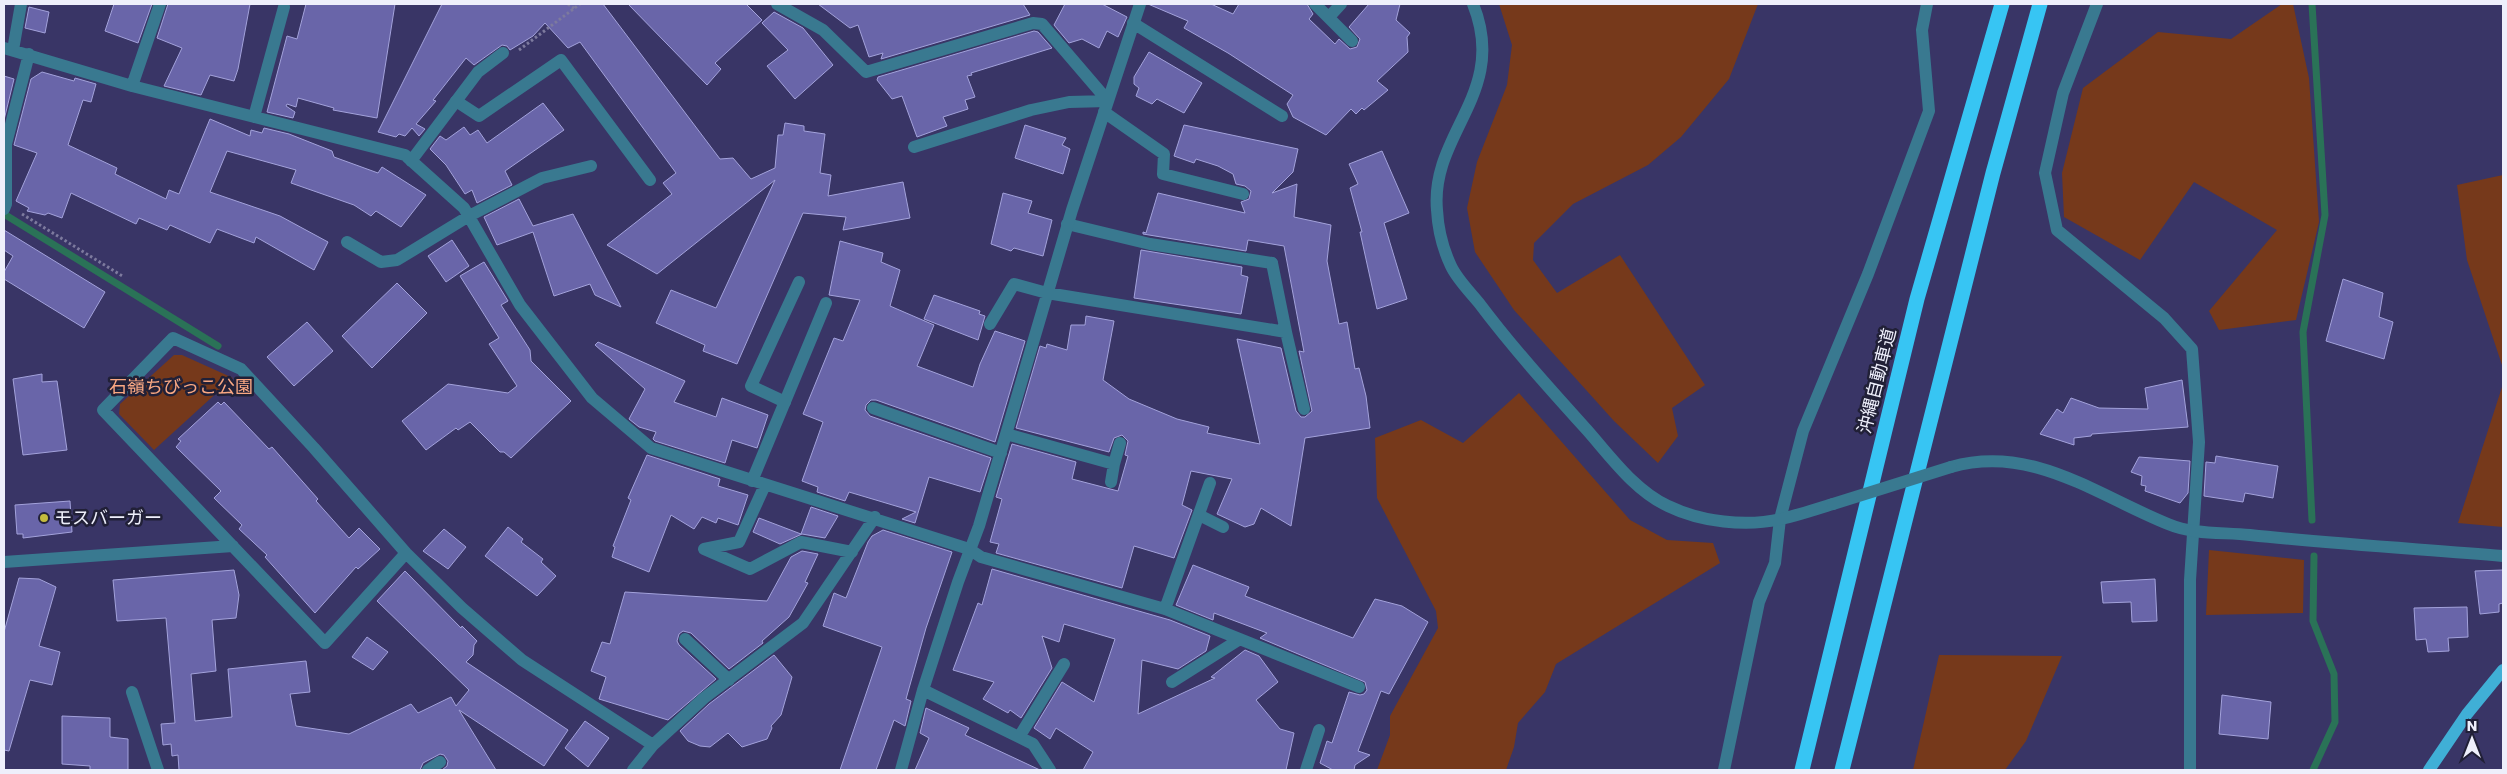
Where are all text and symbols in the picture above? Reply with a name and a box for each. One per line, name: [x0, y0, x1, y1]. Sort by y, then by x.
street label: 沖縄自動車道: [1851, 325, 1902, 436]
park label: 石嶺ちびっこ公園: [109, 374, 253, 399]
place label: モスバーガー: [54, 505, 162, 530]
marker: モスバーガー: [38, 512, 50, 524]
north arrow: [2447, 714, 2497, 764]
text: N: [2467, 716, 2477, 736]

